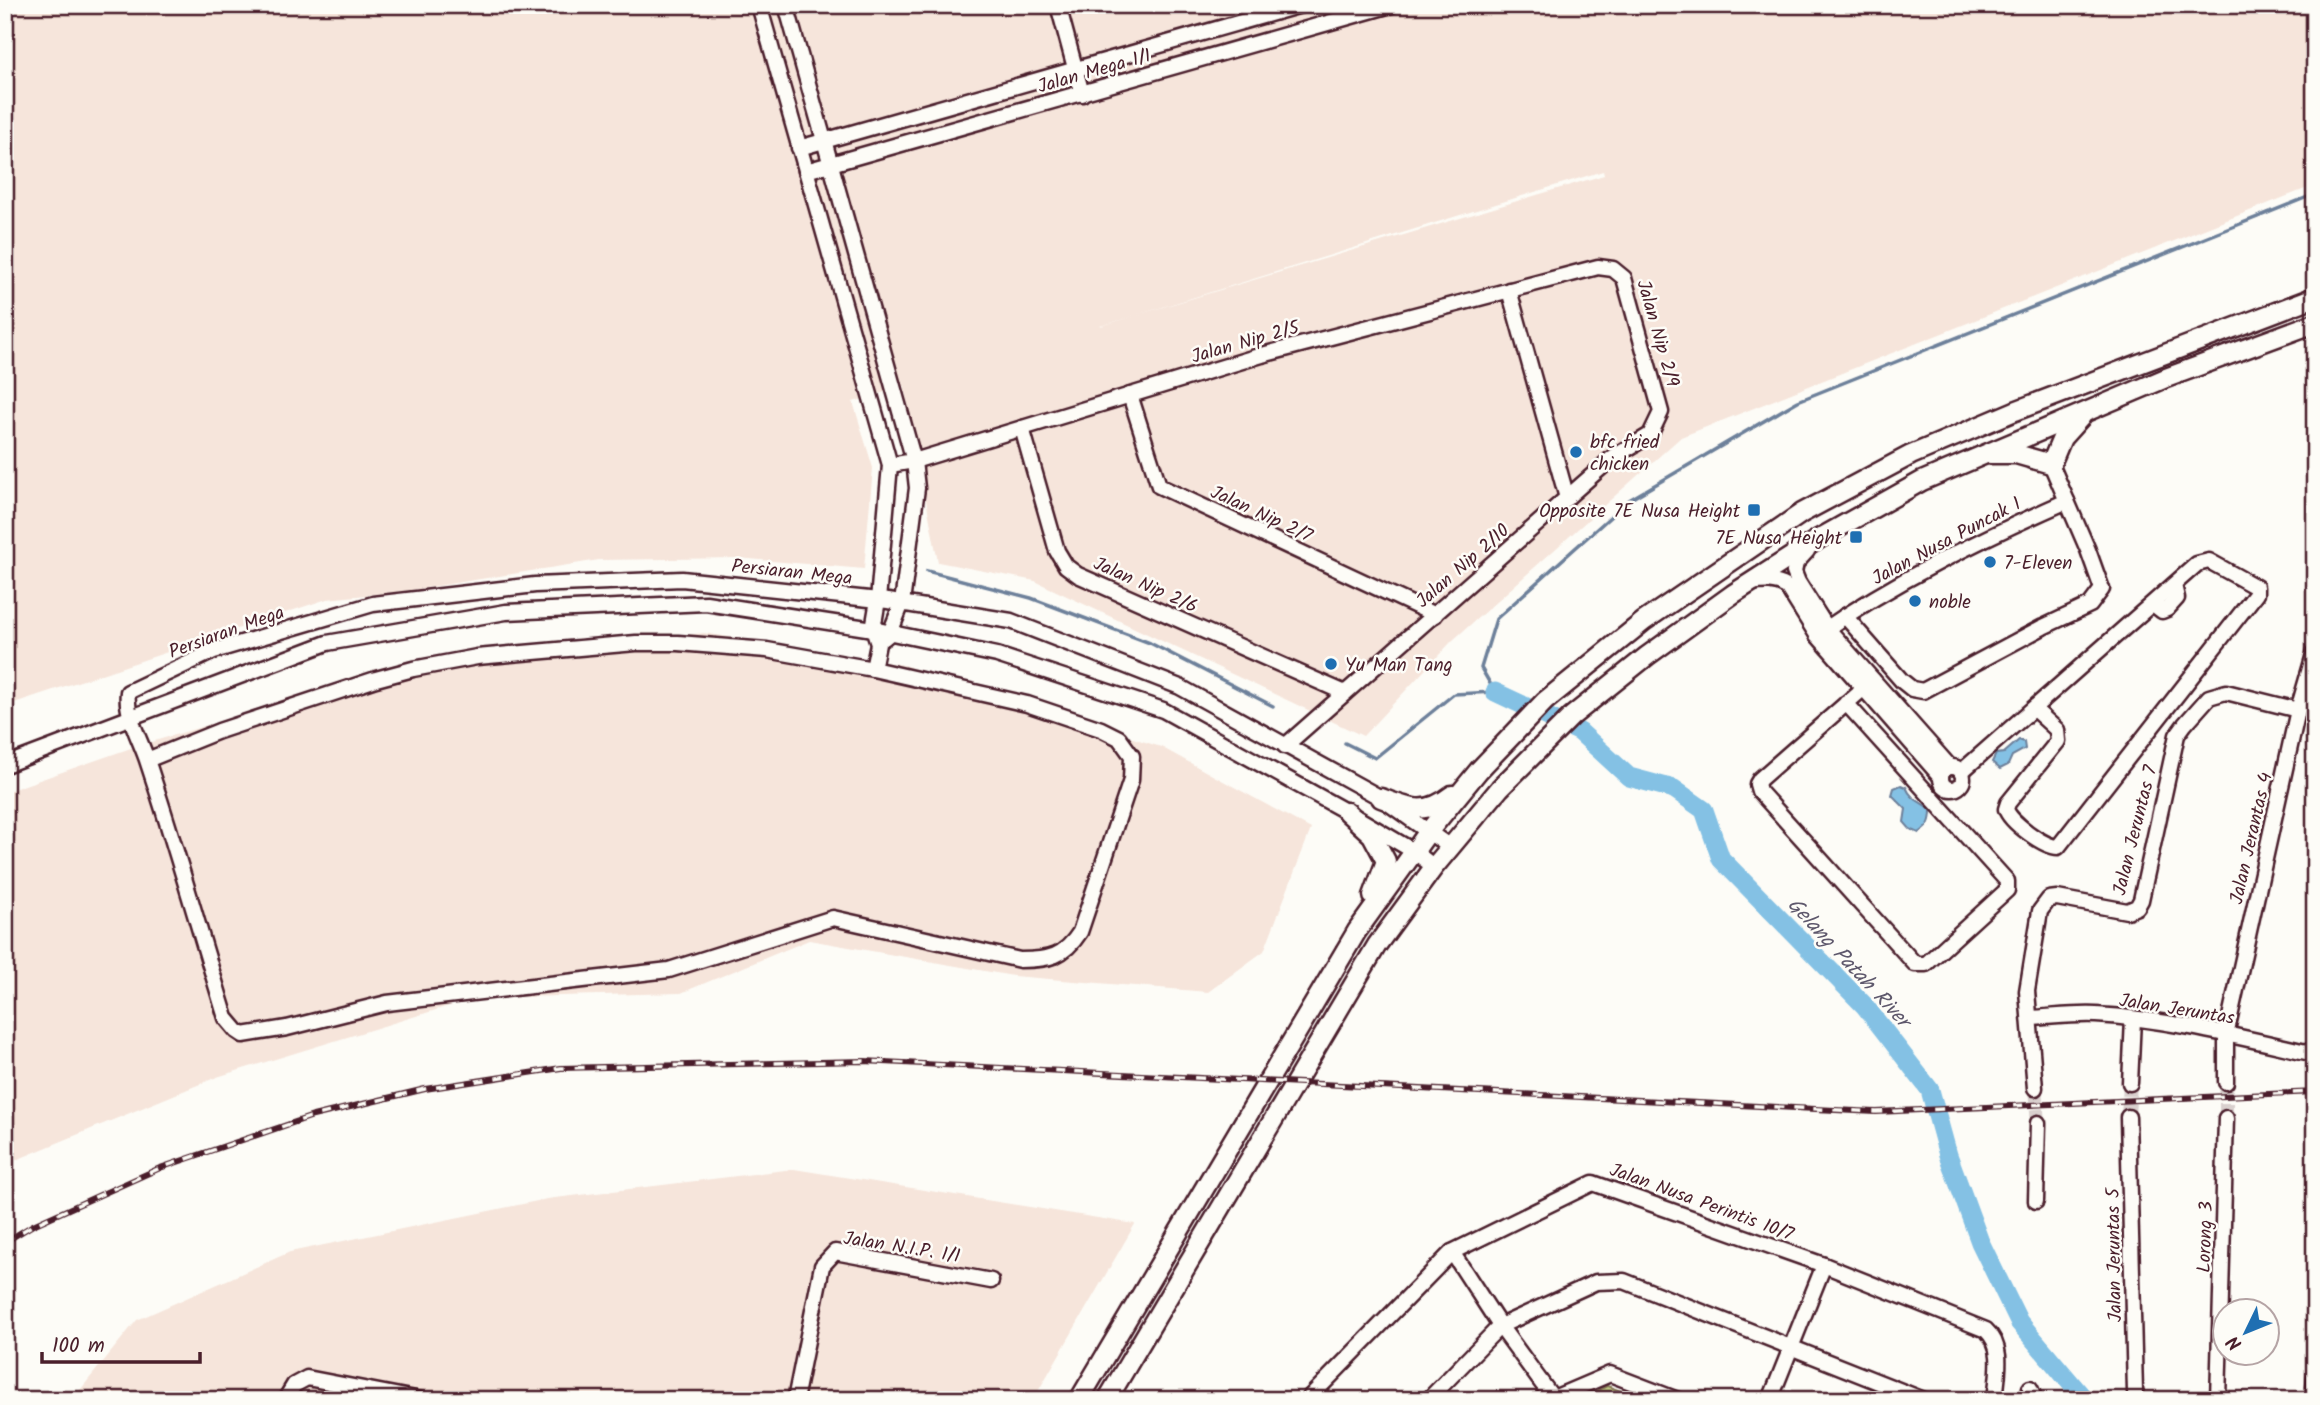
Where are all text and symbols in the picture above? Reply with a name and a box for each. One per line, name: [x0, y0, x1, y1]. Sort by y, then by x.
street label: Jalan Mega 1/1: [1034, 41, 1155, 102]
street label: Jalan Nip 2/9: [1627, 276, 1687, 391]
street label: Jalan Nip 2/5: [1188, 313, 1305, 373]
place label: bfc fried chicken: [1590, 428, 1660, 480]
marker: bfc fried chicken: [1568, 444, 1584, 460]
street label: Jalan Nip 2/7: [1205, 478, 1318, 552]
street label: Jalan Nusa Puncak 1: [1867, 490, 2027, 594]
place label: Opposite 7E Nusa Height: [1539, 497, 1741, 527]
marker: Opposite 7E Nusa Height: [1746, 502, 1762, 518]
street label: Jalan Nip 2/10: [1410, 517, 1517, 616]
place label: 7E Nusa Height: [1716, 524, 1843, 554]
marker: 7E Nusa Height: [1848, 529, 1864, 545]
street label: Jalan Nip 2/6: [1088, 549, 1202, 622]
place label: 7-Eleven: [2004, 549, 2073, 579]
street label: Persiaran Mega: [730, 552, 854, 594]
marker: 7-Eleven: [1982, 554, 1998, 570]
place label: noble: [1929, 588, 1971, 618]
marker: noble: [1907, 593, 1923, 609]
street label: Persiaran Mega: [165, 598, 289, 668]
place label: Yu Man Tang: [1345, 651, 1453, 681]
marker: Yu Man Tang: [1323, 656, 1339, 672]
street label: Jalan Jeruntas 7: [2105, 761, 2167, 899]
street label: Jalan Jerantas 4: [2222, 770, 2282, 907]
water label: Gelang Patah River: [1778, 890, 1920, 1039]
street label: Jalan Jeruntas: [2117, 986, 2237, 1034]
street label: Jalan Nusa Perintis 10/7: [1605, 1156, 1799, 1251]
street label: Jalan Jeruntas 5: [2099, 1186, 2131, 1322]
street label: Lorong 3: [2190, 1201, 2222, 1273]
street label: Jalan N.I.P. 1/1: [841, 1224, 962, 1272]
north arrow: [2212, 1296, 2282, 1366]
scale bar: [42, 1321, 200, 1365]
text: N: [2220, 1328, 2250, 1357]
text: 100 m: [52, 1330, 105, 1363]

